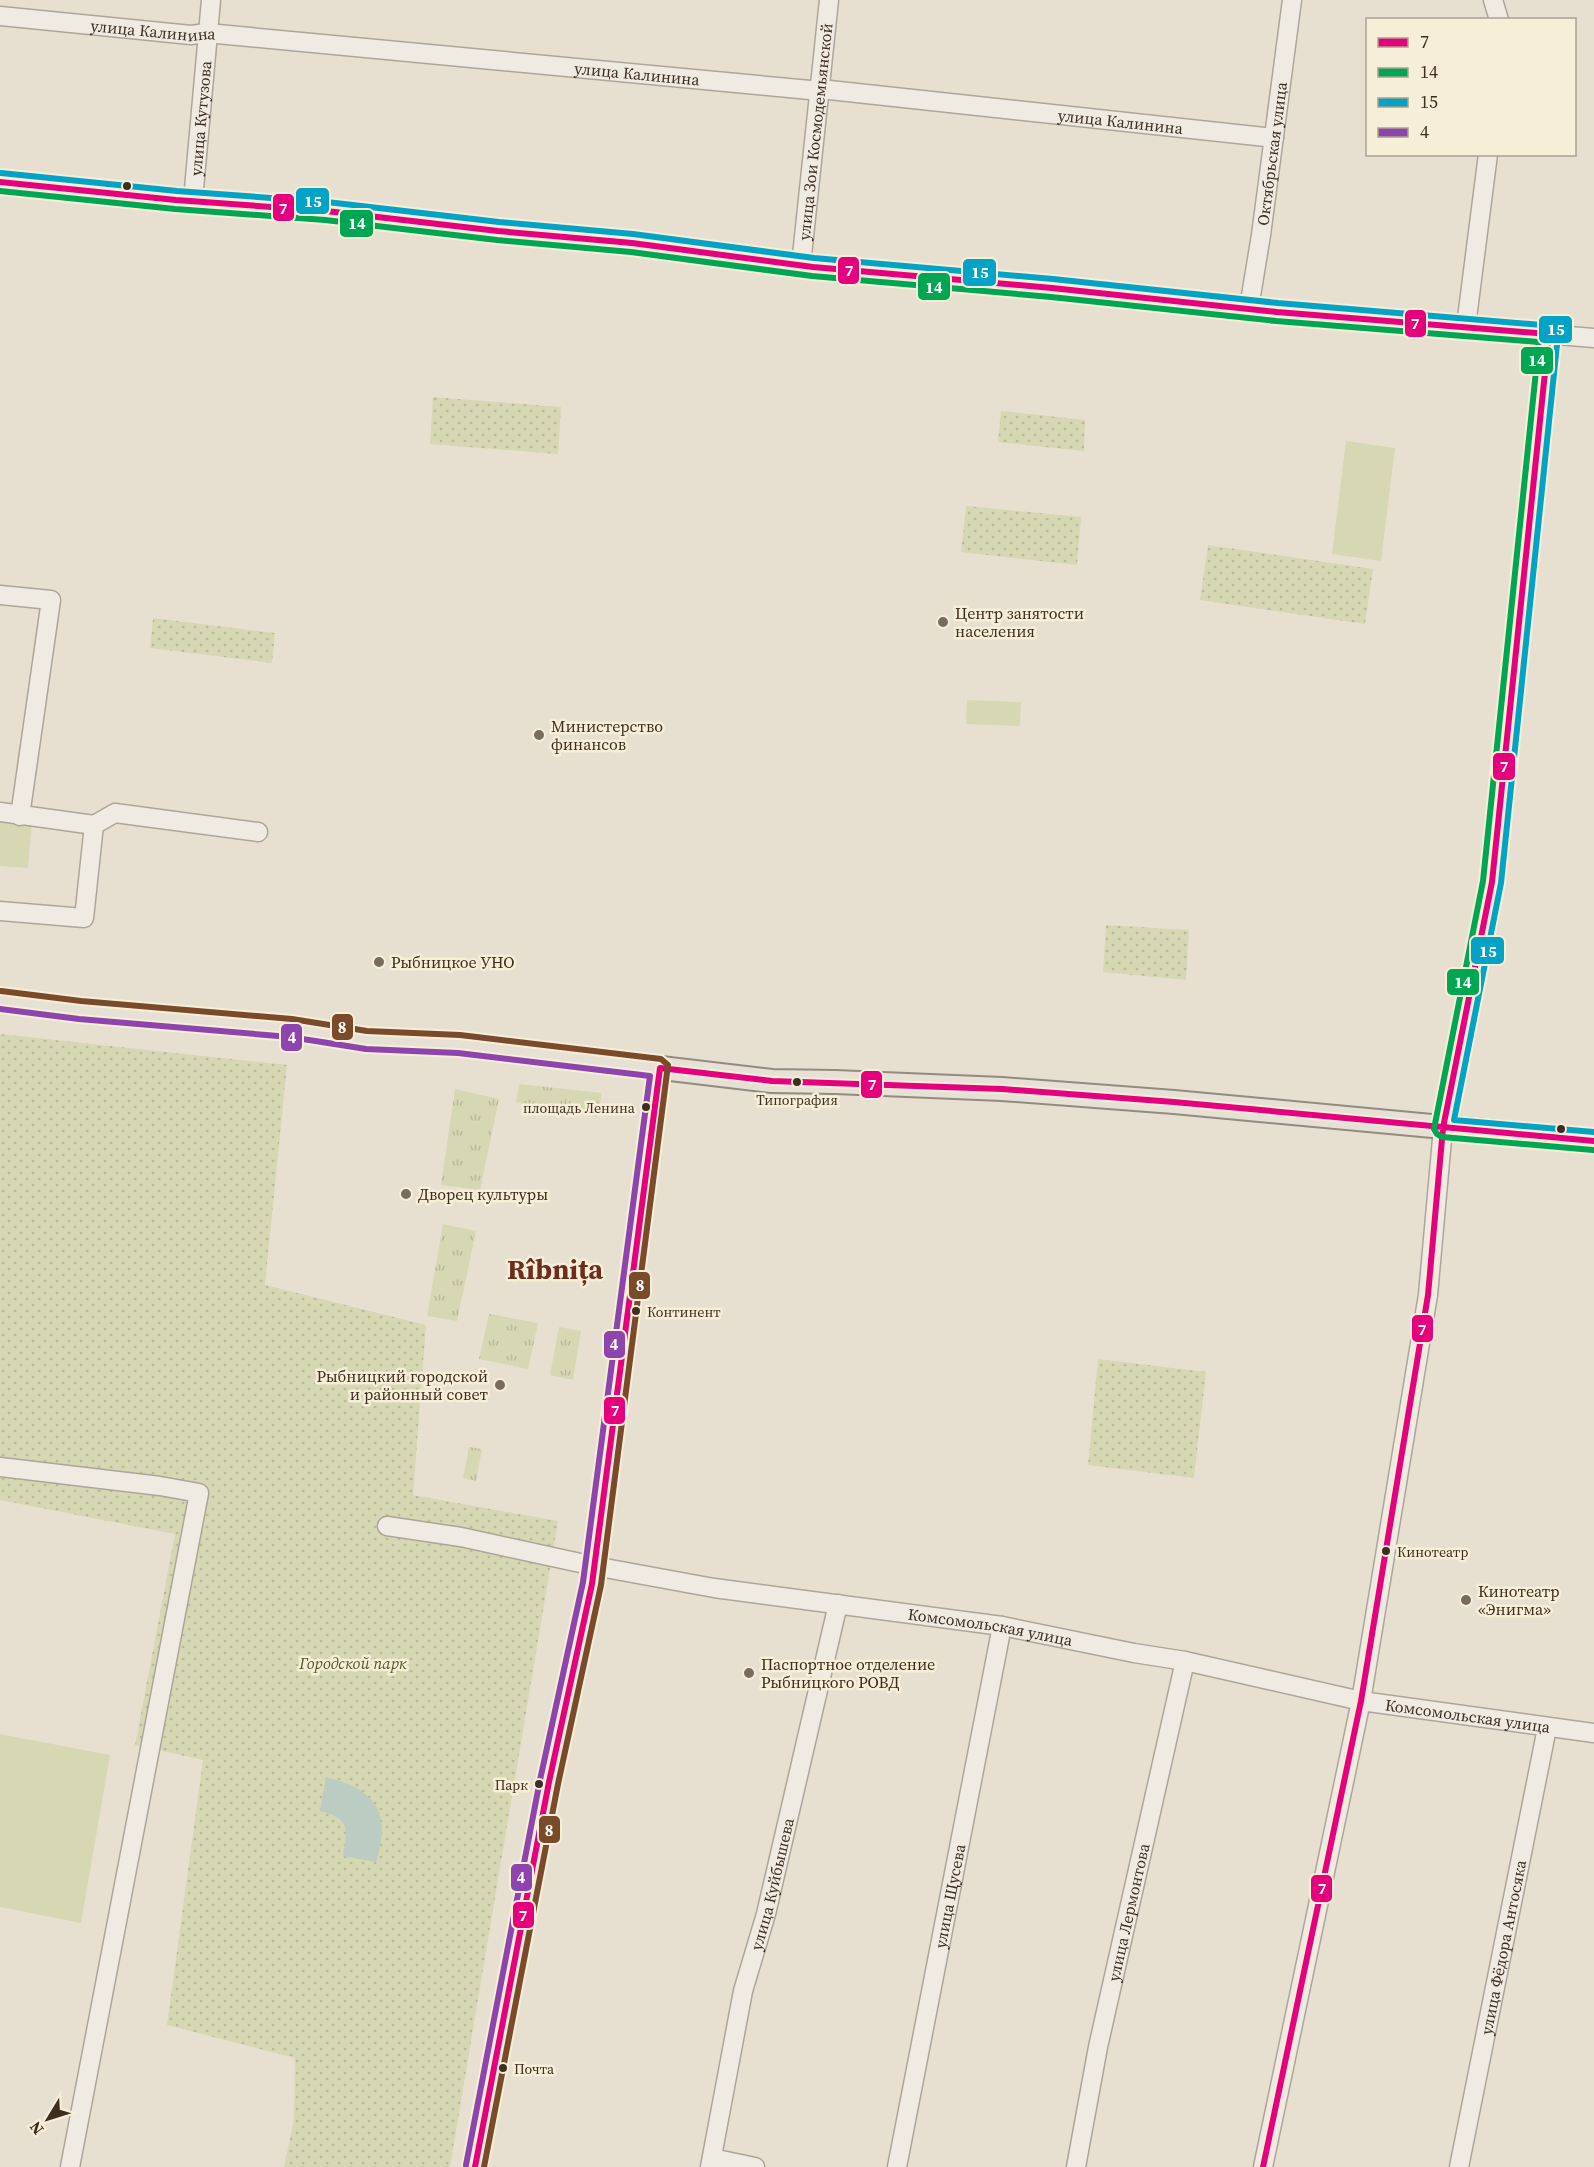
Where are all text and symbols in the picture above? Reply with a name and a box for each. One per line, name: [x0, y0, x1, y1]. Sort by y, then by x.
street label: улица Калинина: [90, 14, 218, 46]
legend: [1366, 18, 1576, 156]
street label: улица Зои Космодемьянской: [793, 22, 837, 241]
text: 7: [1420, 29, 1429, 54]
street label: улица Калинина: [573, 57, 701, 91]
street label: улица Кутузова: [184, 59, 217, 177]
text: 14: [1420, 59, 1438, 84]
street label: Октябрьская улица: [1251, 80, 1292, 227]
text: 15: [1420, 89, 1438, 114]
street label: улица Калинина: [1057, 104, 1185, 139]
text: 4: [1420, 119, 1429, 144]
unlabelled marker: [121, 180, 133, 192]
line badge: 15: [295, 187, 330, 215]
text: 15: [304, 190, 322, 212]
line badge: 7: [272, 193, 295, 222]
text: 7: [279, 197, 288, 219]
line badge: 14: [339, 209, 374, 238]
text: 14: [348, 212, 366, 234]
line badge: 7: [837, 256, 860, 285]
line badge: 15: [962, 258, 997, 287]
text: 7: [845, 259, 854, 281]
text: 15: [971, 261, 989, 283]
line badge: 14: [917, 272, 951, 301]
text: 14: [925, 276, 943, 298]
line badge: 7: [1404, 309, 1427, 338]
text: 7: [1411, 312, 1420, 334]
line badge: 15: [1538, 315, 1573, 344]
text: 15: [1547, 318, 1565, 340]
line badge: 14: [1520, 346, 1554, 375]
text: 14: [1528, 349, 1546, 371]
place label: Центр занятости населения: [955, 602, 1084, 642]
marker: Центр занятости населения: [936, 615, 950, 629]
place label: Министерство финансов: [551, 715, 663, 755]
marker: Министерство финансов: [532, 728, 546, 742]
line badge: 7: [1492, 752, 1516, 781]
text: 7: [1500, 755, 1509, 777]
line badge: 15: [1470, 936, 1505, 965]
text: 15: [1479, 940, 1497, 962]
place label: Рыбницкое УНО: [391, 951, 515, 973]
marker: Рыбницкое УНО: [372, 955, 386, 969]
line badge: 14: [1446, 968, 1480, 996]
text: 14: [1454, 971, 1472, 993]
line badge: 8: [331, 1013, 354, 1041]
text: 8: [338, 1016, 346, 1038]
line badge: 4: [280, 1023, 303, 1052]
text: 4: [288, 1026, 297, 1048]
line badge: 7: [860, 1070, 883, 1099]
text: 7: [868, 1073, 877, 1095]
marker: Типография: [791, 1076, 803, 1088]
place label: Типография: [756, 1090, 838, 1110]
place label: площадь Ленина: [523, 1098, 636, 1118]
marker: площадь Ленина: [640, 1101, 652, 1113]
unlabelled marker: [1555, 1123, 1567, 1135]
place label: Дворец культуры: [418, 1183, 548, 1205]
marker: Дворец культуры: [399, 1187, 413, 1201]
district label: Rîbnița: [507, 1250, 603, 1288]
line badge: 8: [628, 1271, 651, 1300]
text: 8: [636, 1274, 644, 1296]
place label: Континент: [647, 1302, 721, 1322]
marker: Континент: [630, 1305, 642, 1317]
line badge: 7: [1411, 1314, 1434, 1343]
text: 7: [1418, 1318, 1427, 1340]
line badge: 4: [603, 1330, 626, 1359]
text: 4: [610, 1333, 619, 1355]
place label: Рыбницкий городской и районный совет: [317, 1365, 489, 1405]
marker: Рыбницкий городской и районный совет: [493, 1378, 507, 1392]
line badge: 7: [603, 1396, 626, 1425]
text: 7: [611, 1399, 620, 1421]
place label: Кинотеатр: [1397, 1542, 1468, 1562]
marker: Кинотеатр: [1380, 1545, 1392, 1557]
place label: Кинотеатр «Энигма»: [1478, 1580, 1560, 1620]
marker: Кинотеатр «Энигма»: [1459, 1593, 1473, 1607]
street label: Комсомольская улица: [907, 1603, 1075, 1651]
park label: Городской парк: [298, 1652, 407, 1674]
place label: Паспортное отделение Рыбницкого РОВД: [761, 1653, 935, 1693]
marker: Паспортное отделение Рыбницкого РОВД: [742, 1666, 756, 1680]
street label: Комсомольская улица: [1384, 1693, 1553, 1738]
place label: Парк: [495, 1775, 528, 1795]
marker: Парк: [533, 1778, 545, 1790]
line badge: 8: [538, 1815, 561, 1844]
street label: улица Куйбышева: [745, 1815, 799, 1953]
text: 8: [545, 1819, 553, 1841]
street label: улица Лермонтова: [1102, 1840, 1155, 1984]
street label: улица Щусева: [929, 1841, 971, 1950]
street label: улица Фёдора Антосяка: [1475, 1857, 1531, 2037]
line badge: 4: [510, 1863, 533, 1892]
text: 4: [517, 1866, 526, 1888]
line badge: 7: [1310, 1874, 1333, 1903]
text: 7: [1318, 1877, 1327, 1899]
line badge: 7: [512, 1901, 535, 1929]
text: 7: [519, 1904, 528, 1926]
place label: Почта: [514, 2059, 555, 2079]
marker: Почта: [497, 2062, 509, 2074]
north arrow: [18, 2089, 78, 2149]
text: N: [24, 2117, 48, 2140]

